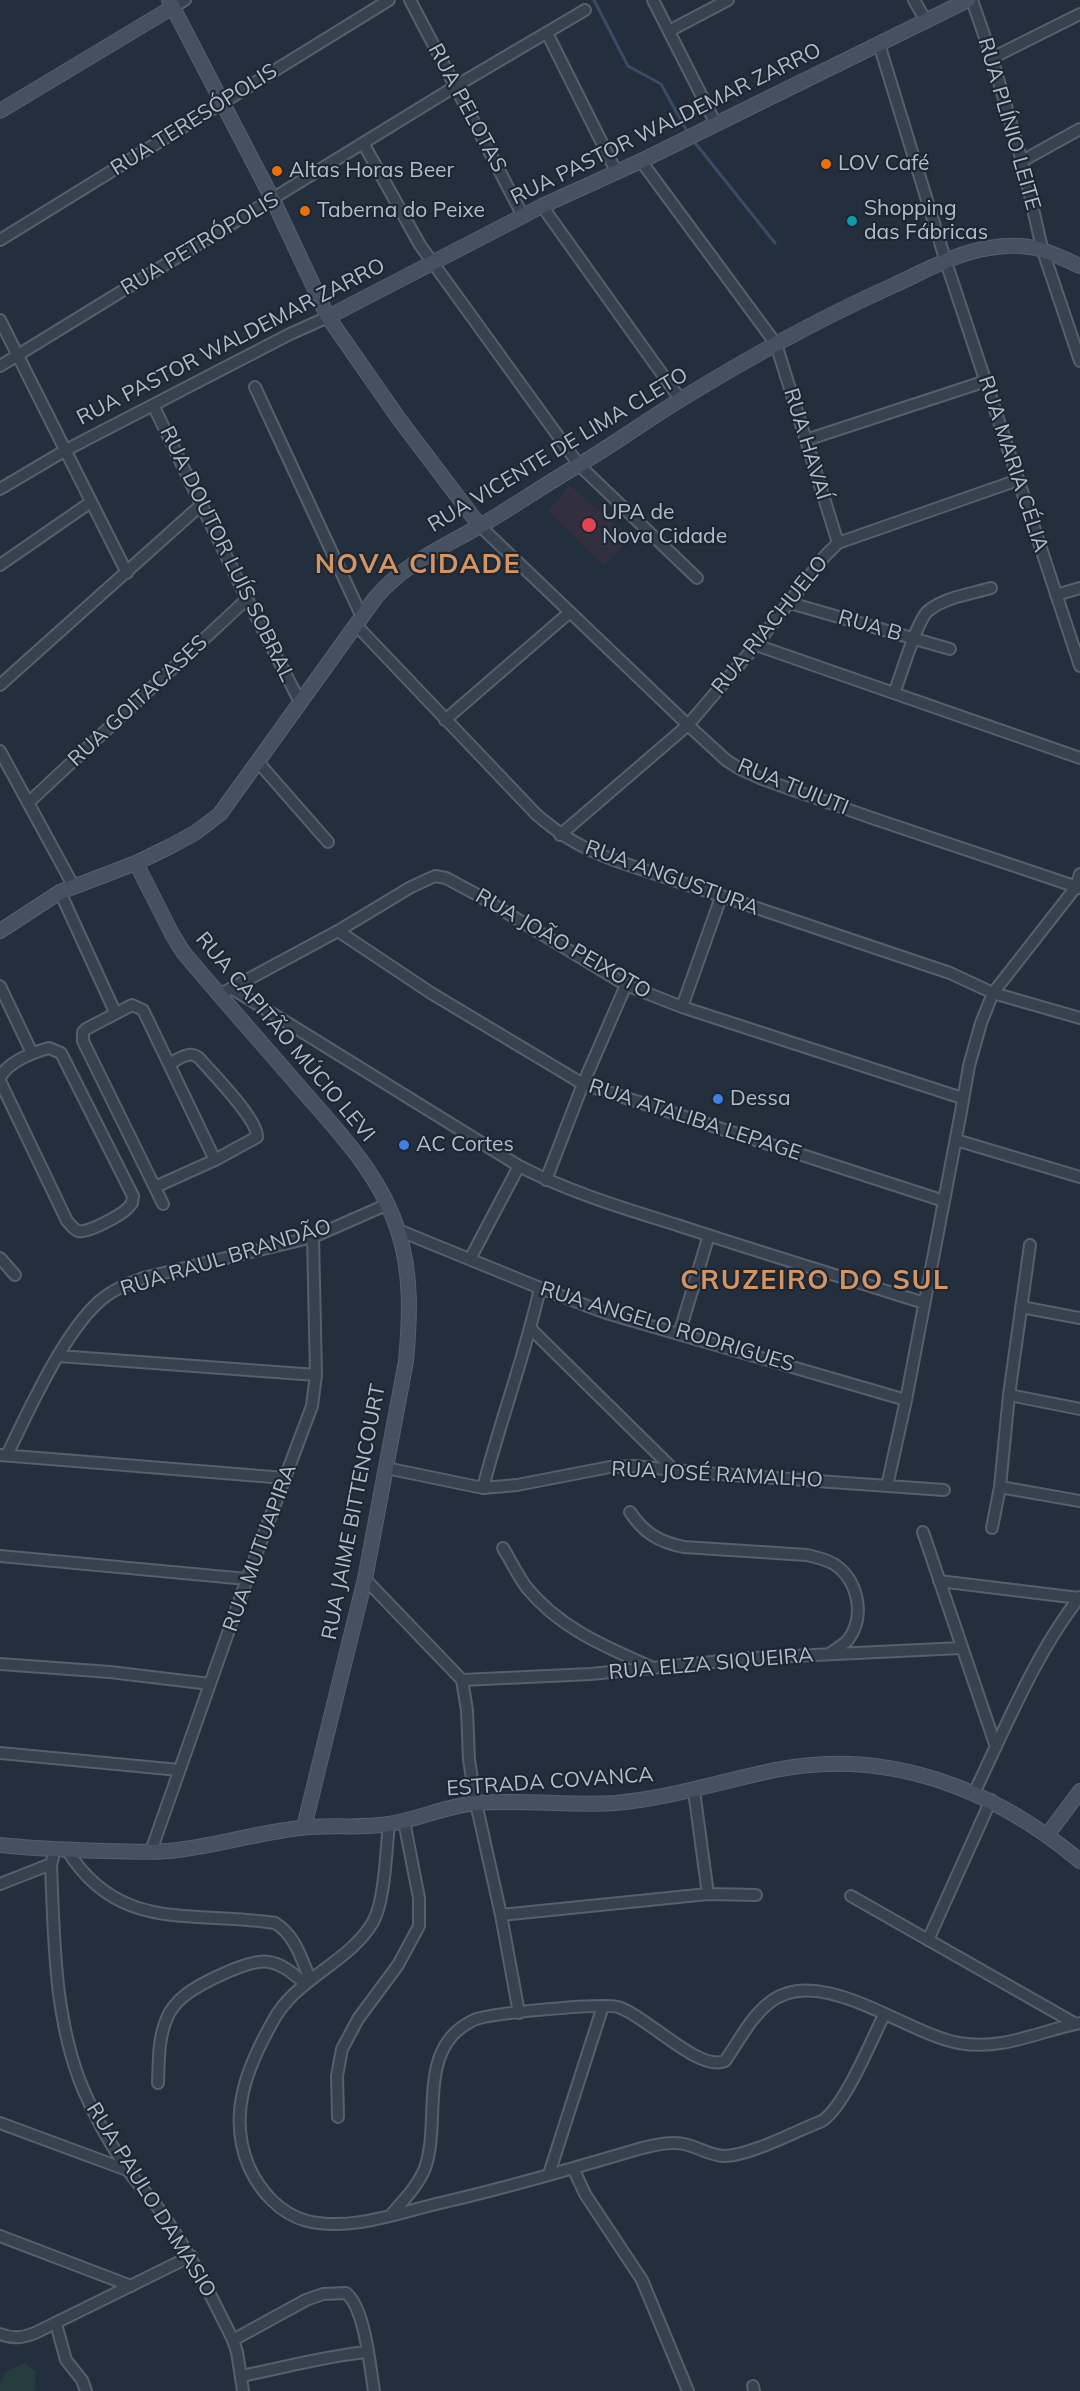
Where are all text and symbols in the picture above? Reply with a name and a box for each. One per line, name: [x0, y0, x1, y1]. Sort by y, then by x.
street label: RUA PLÍNIO LEITE: [972, 35, 1046, 213]
street label: RUA PASTOR WALDEMAR ZARRO: [507, 38, 825, 210]
street label: RUA PELOTAS: [423, 39, 511, 177]
street label: RUA TERESÓPOLIS: [106, 59, 282, 181]
place label: LOV Café: [838, 151, 930, 177]
marker: LOV Café: [819, 157, 833, 171]
place label: Altas Horas Beer: [289, 158, 454, 184]
marker: Altas Horas Beer: [270, 164, 284, 178]
street label: RUA PETRÓPOLIS: [117, 187, 283, 301]
place label: Shopping das Fábricas: [864, 196, 988, 246]
place label: Taberna do Peixe: [317, 198, 485, 224]
marker: Taberna do Peixe: [298, 204, 312, 218]
marker: Shopping das Fábricas: [845, 214, 859, 228]
street label: RUA PASTOR WALDEMAR ZARRO: [73, 253, 389, 431]
street label: RUA VICENTE DE LIMA CLETO: [423, 362, 693, 538]
street label: RUA MARIA CÉLIA: [973, 373, 1053, 555]
street label: RUA HAVAÍ: [778, 385, 836, 503]
street label: RUA DOUTOR LUÍS SOBRAL: [154, 422, 300, 686]
place label: UPA de Nova Cidade: [602, 500, 727, 550]
marker: UPA de Nova Cidade: [580, 516, 598, 534]
district label: NOVA CIDADE: [315, 549, 521, 581]
street label: RUA RIACHUELO: [706, 551, 834, 699]
street label: RUA B: [835, 605, 905, 647]
street label: RUA GOITACASES: [63, 630, 213, 772]
street label: RUA TUIUTI: [734, 753, 852, 821]
street label: RUA ANGUSTURA: [582, 835, 762, 921]
street label: RUA JOÃO PEIXOTO: [471, 884, 655, 1004]
street label: RUA CAPITÃO MÚCIO LEVI: [190, 927, 380, 1147]
street label: RUA ATALIBA LEPAGE: [586, 1074, 804, 1166]
place label: Dessa: [730, 1086, 791, 1112]
marker: Dessa: [711, 1092, 725, 1106]
place label: AC Cortes: [416, 1132, 514, 1158]
marker: AC Cortes: [397, 1138, 411, 1152]
street label: RUA RAUL BRANDÃO: [118, 1214, 334, 1302]
district label: CRUZEIRO DO SUL: [680, 1265, 950, 1297]
street label: RUA ANGELO RODRIGUES: [537, 1276, 797, 1378]
street label: RUA JAIME BITTENCOURT: [317, 1382, 391, 1642]
street label: RUA JOSÉ RAMALHO: [611, 1457, 823, 1493]
street label: RUA MUTUAPIRA: [218, 1461, 302, 1635]
street label: RUA ELZA SIQUEIRA: [608, 1643, 814, 1685]
street label: ESTRADA COVANCA: [446, 1762, 654, 1802]
street label: RUA PAULO DAMASIO: [81, 2098, 221, 2302]

